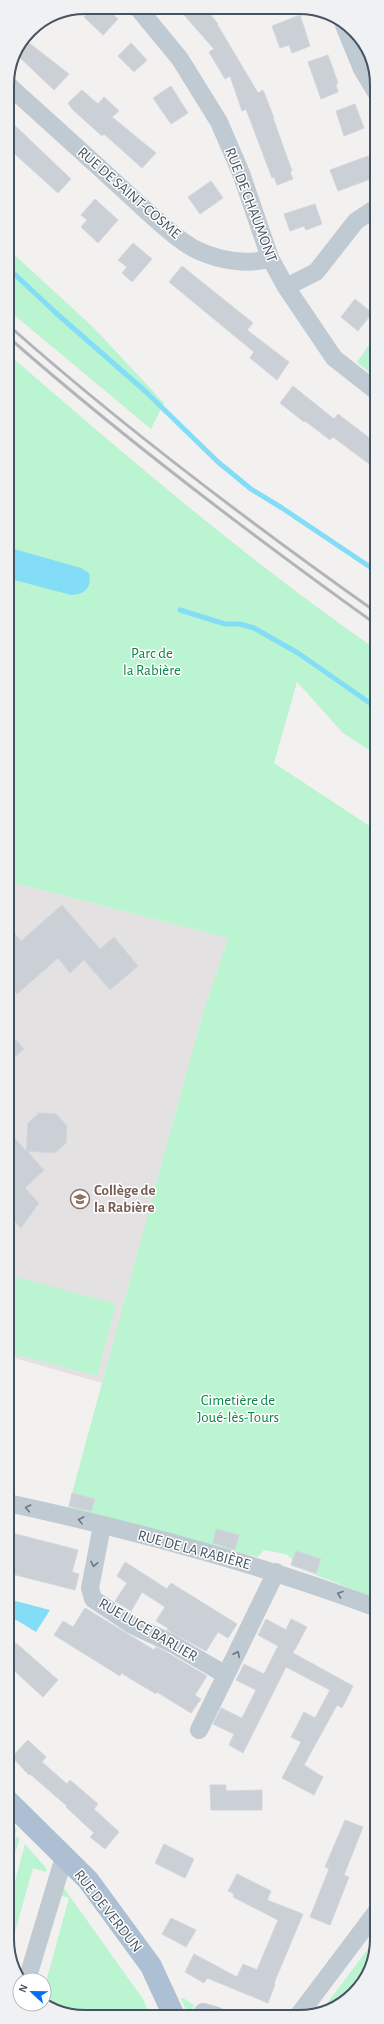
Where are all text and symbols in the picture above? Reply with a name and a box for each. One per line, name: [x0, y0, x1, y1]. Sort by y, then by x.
street label: RUE DE SAINT-COSME: [75, 144, 183, 242]
street label: RUE DE CHAUMONT: [222, 146, 280, 265]
park label: Parc de la Rabière: [123, 646, 181, 678]
place label: Collège de la Rabière: [94, 1183, 156, 1215]
school or university icon: Collège de la Rabière: [69, 1188, 91, 1210]
park label: Cimetière de Joué-lès-Tours: [197, 1393, 279, 1425]
one-way arrow: [25, 1504, 31, 1512]
one-way arrow: [77, 1517, 84, 1525]
street label: RUE DE LA RABIÈRE: [136, 1526, 252, 1572]
one-way arrow: [91, 1561, 99, 1567]
one-way arrow: [337, 1591, 344, 1599]
street label: RUE LUCE BARLIER: [96, 1596, 200, 1664]
one-way arrow: [232, 1650, 239, 1658]
street label: RUE DE VERDUN: [71, 1867, 145, 1955]
north arrow: [12, 1972, 52, 2012]
text: N: [17, 1983, 30, 1994]

